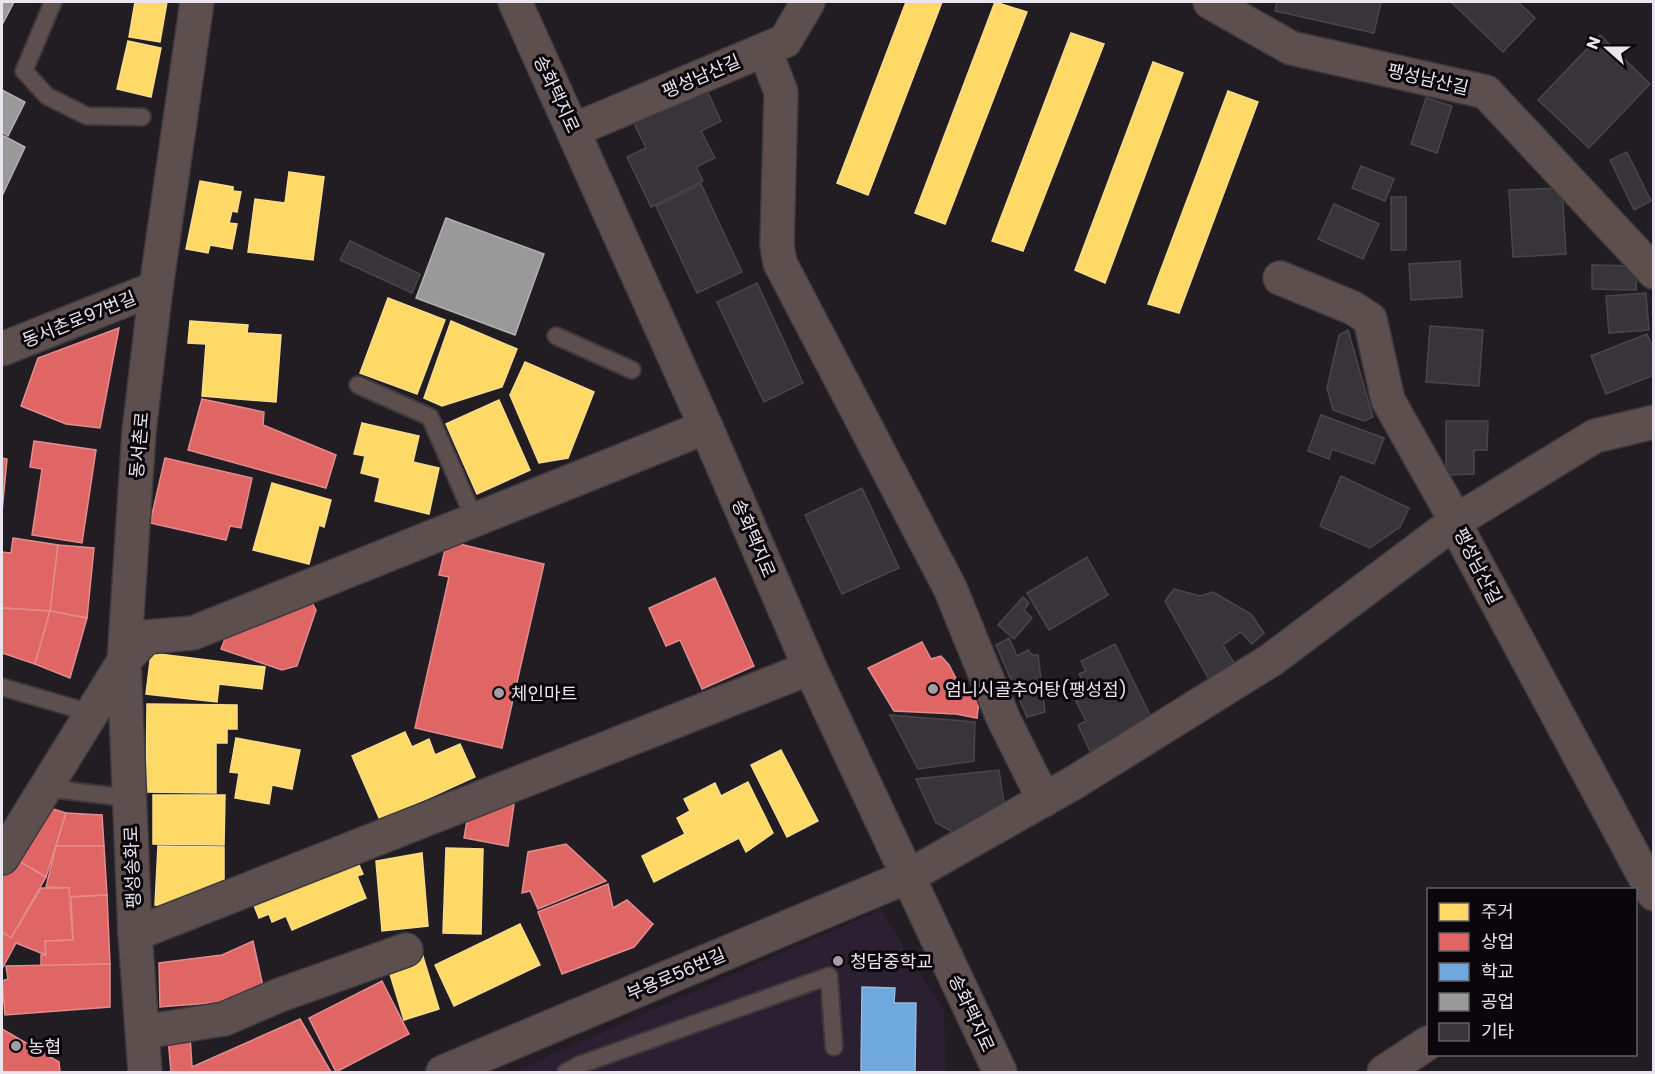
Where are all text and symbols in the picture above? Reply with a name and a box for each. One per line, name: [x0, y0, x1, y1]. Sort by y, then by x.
north arrow: [1577, 18, 1637, 78]
text: N: [1581, 33, 1606, 53]
street label: 팽성남산길: [658, 48, 744, 104]
street label: 송화택지로: [528, 51, 586, 137]
street label: 팽성남산길: [1385, 58, 1471, 100]
street label: 동서촌로97번길: [18, 285, 140, 353]
street label: 동서촌로: [124, 411, 154, 479]
street label: 송화택지로: [726, 495, 782, 581]
street label: 팽성남산길: [1448, 523, 1508, 609]
place label: 엄니시골추어탕(팽성점): [945, 677, 1127, 702]
place label: 체인마트: [511, 681, 577, 706]
marker: 엄니시골추어탕(팽성점): [926, 682, 940, 696]
marker: 체인마트: [492, 686, 506, 700]
street label: 팽성송화로: [118, 825, 146, 909]
legend: [1427, 888, 1637, 1056]
text: 주거: [1481, 899, 1514, 924]
text: 상업: [1481, 929, 1514, 954]
street label: 부용로56번길: [623, 942, 729, 1006]
place label: 청담중학교: [850, 949, 933, 974]
marker: 청담중학교: [831, 954, 845, 968]
text: 학교: [1481, 959, 1514, 984]
street label: 송화택지로: [943, 970, 1001, 1056]
text: 공업: [1481, 989, 1514, 1014]
text: 기타: [1481, 1019, 1515, 1044]
place label: 농협: [28, 1034, 61, 1059]
marker: 농협: [9, 1039, 23, 1053]

